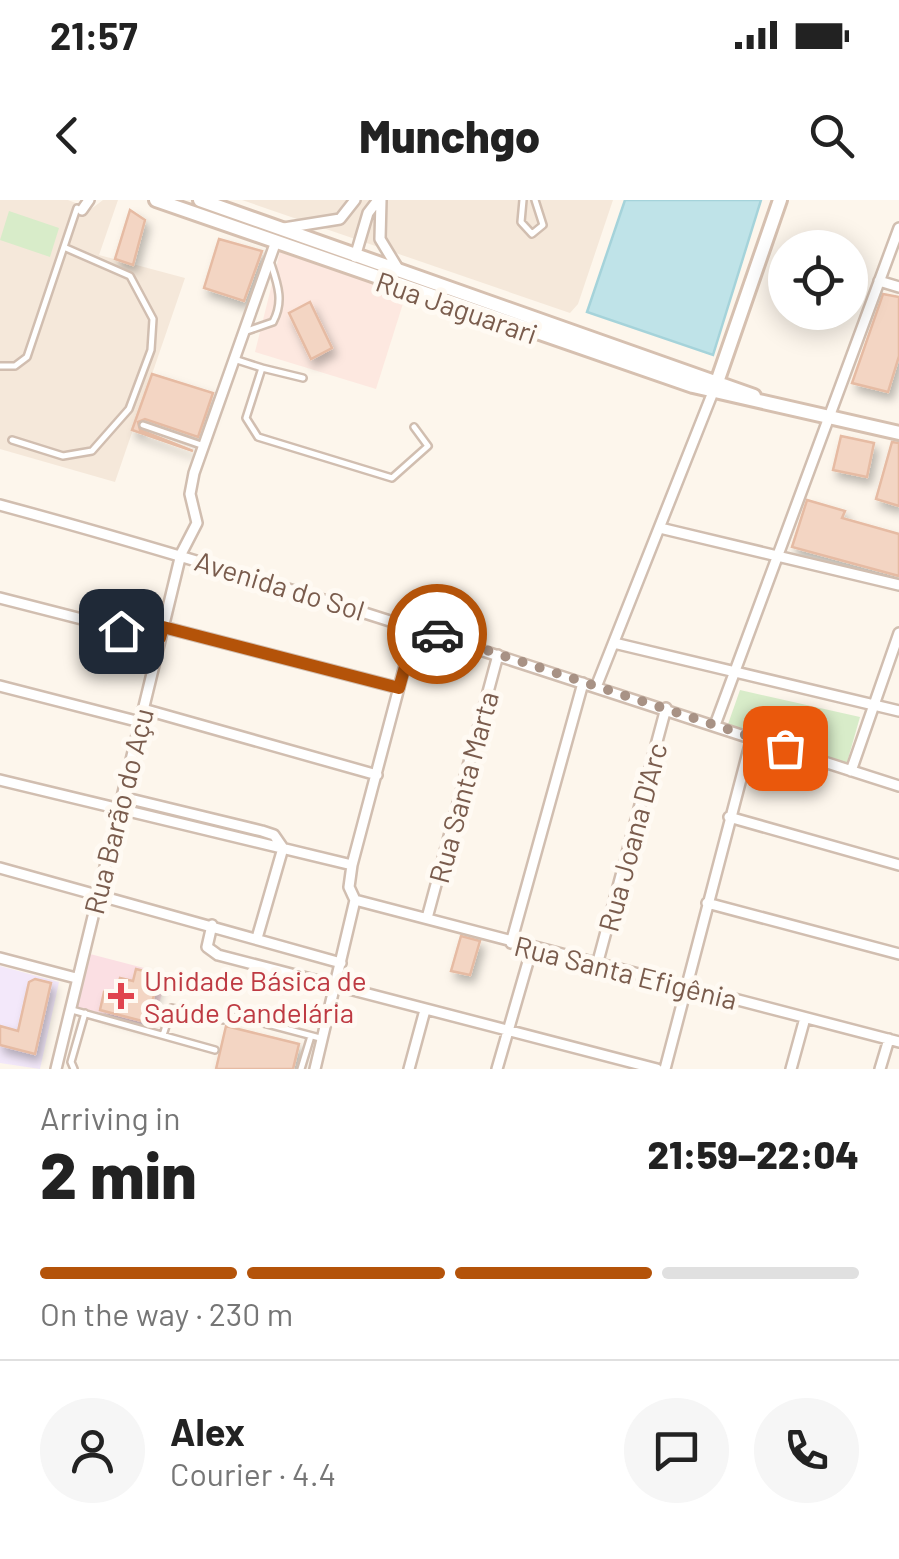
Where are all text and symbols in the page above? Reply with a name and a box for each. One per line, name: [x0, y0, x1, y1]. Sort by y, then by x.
text: 21:57: [50, 12, 138, 58]
icon: back: [40, 108, 95, 163]
text: Munchgo: [359, 108, 540, 162]
icon: search: [804, 108, 859, 163]
map controls: [768, 230, 868, 330]
button: locate: [768, 230, 868, 330]
street label: Rua Jaguarari: [372, 263, 542, 351]
street label: Avenida do Sol: [191, 543, 369, 627]
courier: [387, 584, 487, 684]
pin: [79, 589, 164, 674]
icon: home: [94, 604, 149, 659]
icon: car: [410, 607, 465, 662]
street label: Rua Santa Marta: [421, 687, 505, 887]
street label: Rua Barão do Açu: [76, 704, 160, 918]
pin: [743, 706, 828, 791]
icon: bag: [758, 721, 813, 776]
street label: Rua Joana D'Arc: [591, 739, 673, 935]
street label: Rua Santa Efigênia: [511, 928, 741, 1016]
place label: Unidade Básica de Saúde Candelária: [144, 963, 367, 1029]
marker: Unidade Básica de Saúde Candelária: [108, 983, 134, 1009]
text: Arriving in: [40, 1098, 180, 1136]
text: 21:59–22:04: [648, 1131, 859, 1177]
text: 2 min: [40, 1134, 197, 1212]
text: On the way · 230 m: [40, 1294, 293, 1332]
button: person: [40, 1398, 145, 1503]
button: chat: [624, 1398, 729, 1503]
button: phone: [754, 1398, 859, 1503]
text: Alex: [170, 1408, 245, 1454]
text: Courier · 4.4: [170, 1454, 336, 1492]

